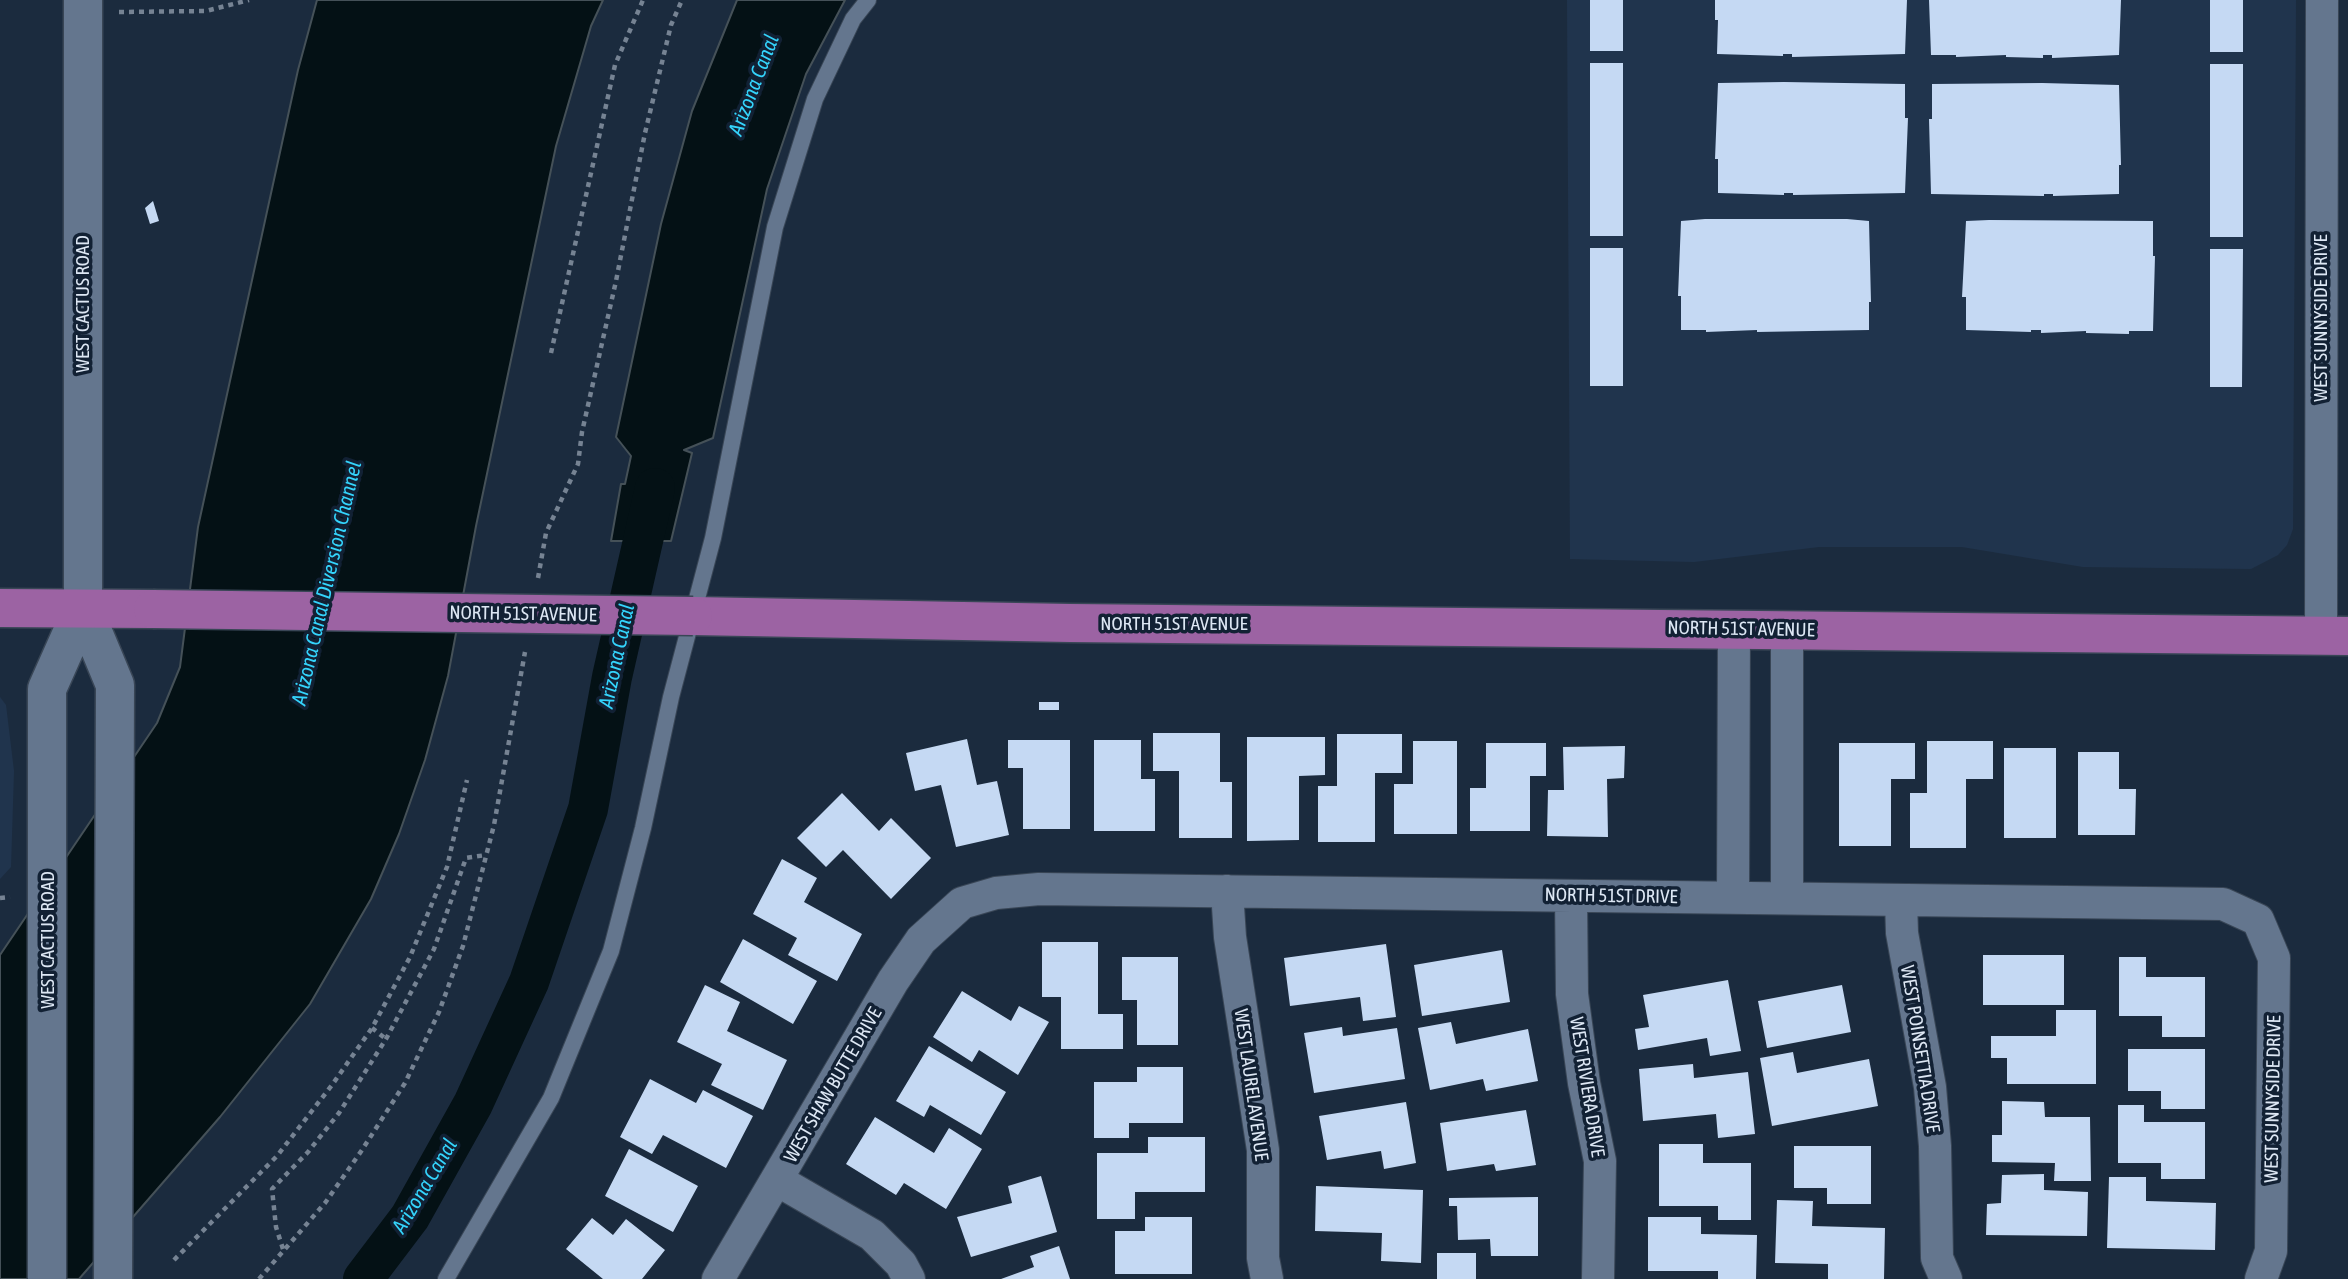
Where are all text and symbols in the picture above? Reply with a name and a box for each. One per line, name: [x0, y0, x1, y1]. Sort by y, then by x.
water label: Arizona Canal: [723, 31, 785, 139]
street label: WEST SUNNYSIDE DRIVE: [2310, 234, 2332, 402]
street label: WEST CACTUS ROAD: [72, 235, 94, 373]
water label: Arizona Canal Diversion Channel: [287, 458, 367, 708]
street label: NORTH 51ST AVENUE: [449, 601, 597, 627]
water label: Arizona Canal: [594, 601, 640, 711]
street label: NORTH 51ST AVENUE: [1100, 613, 1248, 635]
street label: NORTH 51ST AVENUE: [1667, 616, 1815, 642]
street label: WEST CACTUS ROAD: [37, 871, 59, 1009]
street label: NORTH 51ST DRIVE: [1544, 883, 1678, 909]
street label: WEST POINSETTIA DRIVE: [1896, 964, 1944, 1134]
street label: WEST SHAW BUTTE DRIVE: [779, 1003, 887, 1167]
street label: WEST LAUREL AVENUE: [1229, 1008, 1273, 1162]
street label: WEST RIVIERA DRIVE: [1565, 1015, 1609, 1159]
street label: WEST SUNNYSIDE DRIVE: [2260, 1015, 2286, 1183]
water label: Arizona Canal: [387, 1134, 463, 1238]

